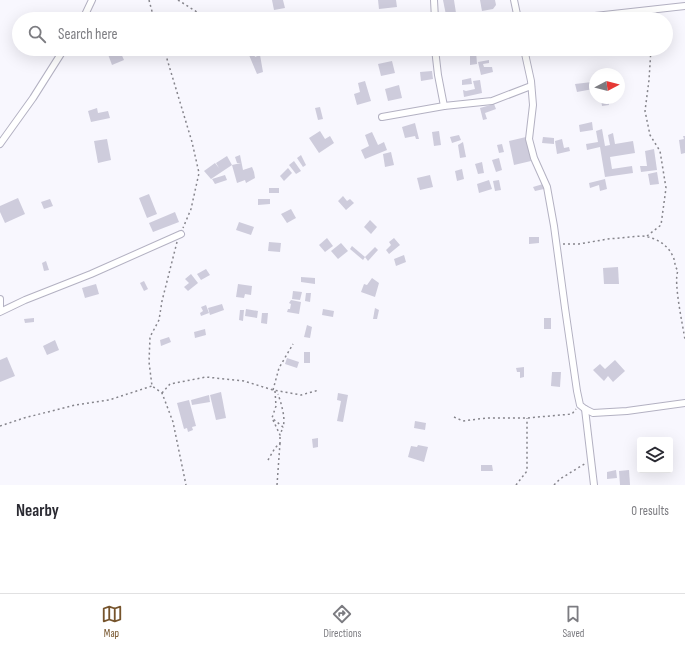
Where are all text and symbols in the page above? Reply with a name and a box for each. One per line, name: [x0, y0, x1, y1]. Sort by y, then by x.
search box: [12, 12, 673, 56]
icon: search: [26, 23, 48, 45]
text: Search here: [58, 25, 118, 44]
north arrow: [589, 68, 625, 104]
map controls: [637, 437, 673, 473]
button: layers: [637, 437, 673, 473]
text: Nearby: [16, 501, 59, 521]
text: 0 results: [631, 503, 669, 519]
tab: Map: [101, 603, 123, 640]
tab: Directions: [324, 603, 361, 640]
tab: Saved: [562, 603, 584, 640]

